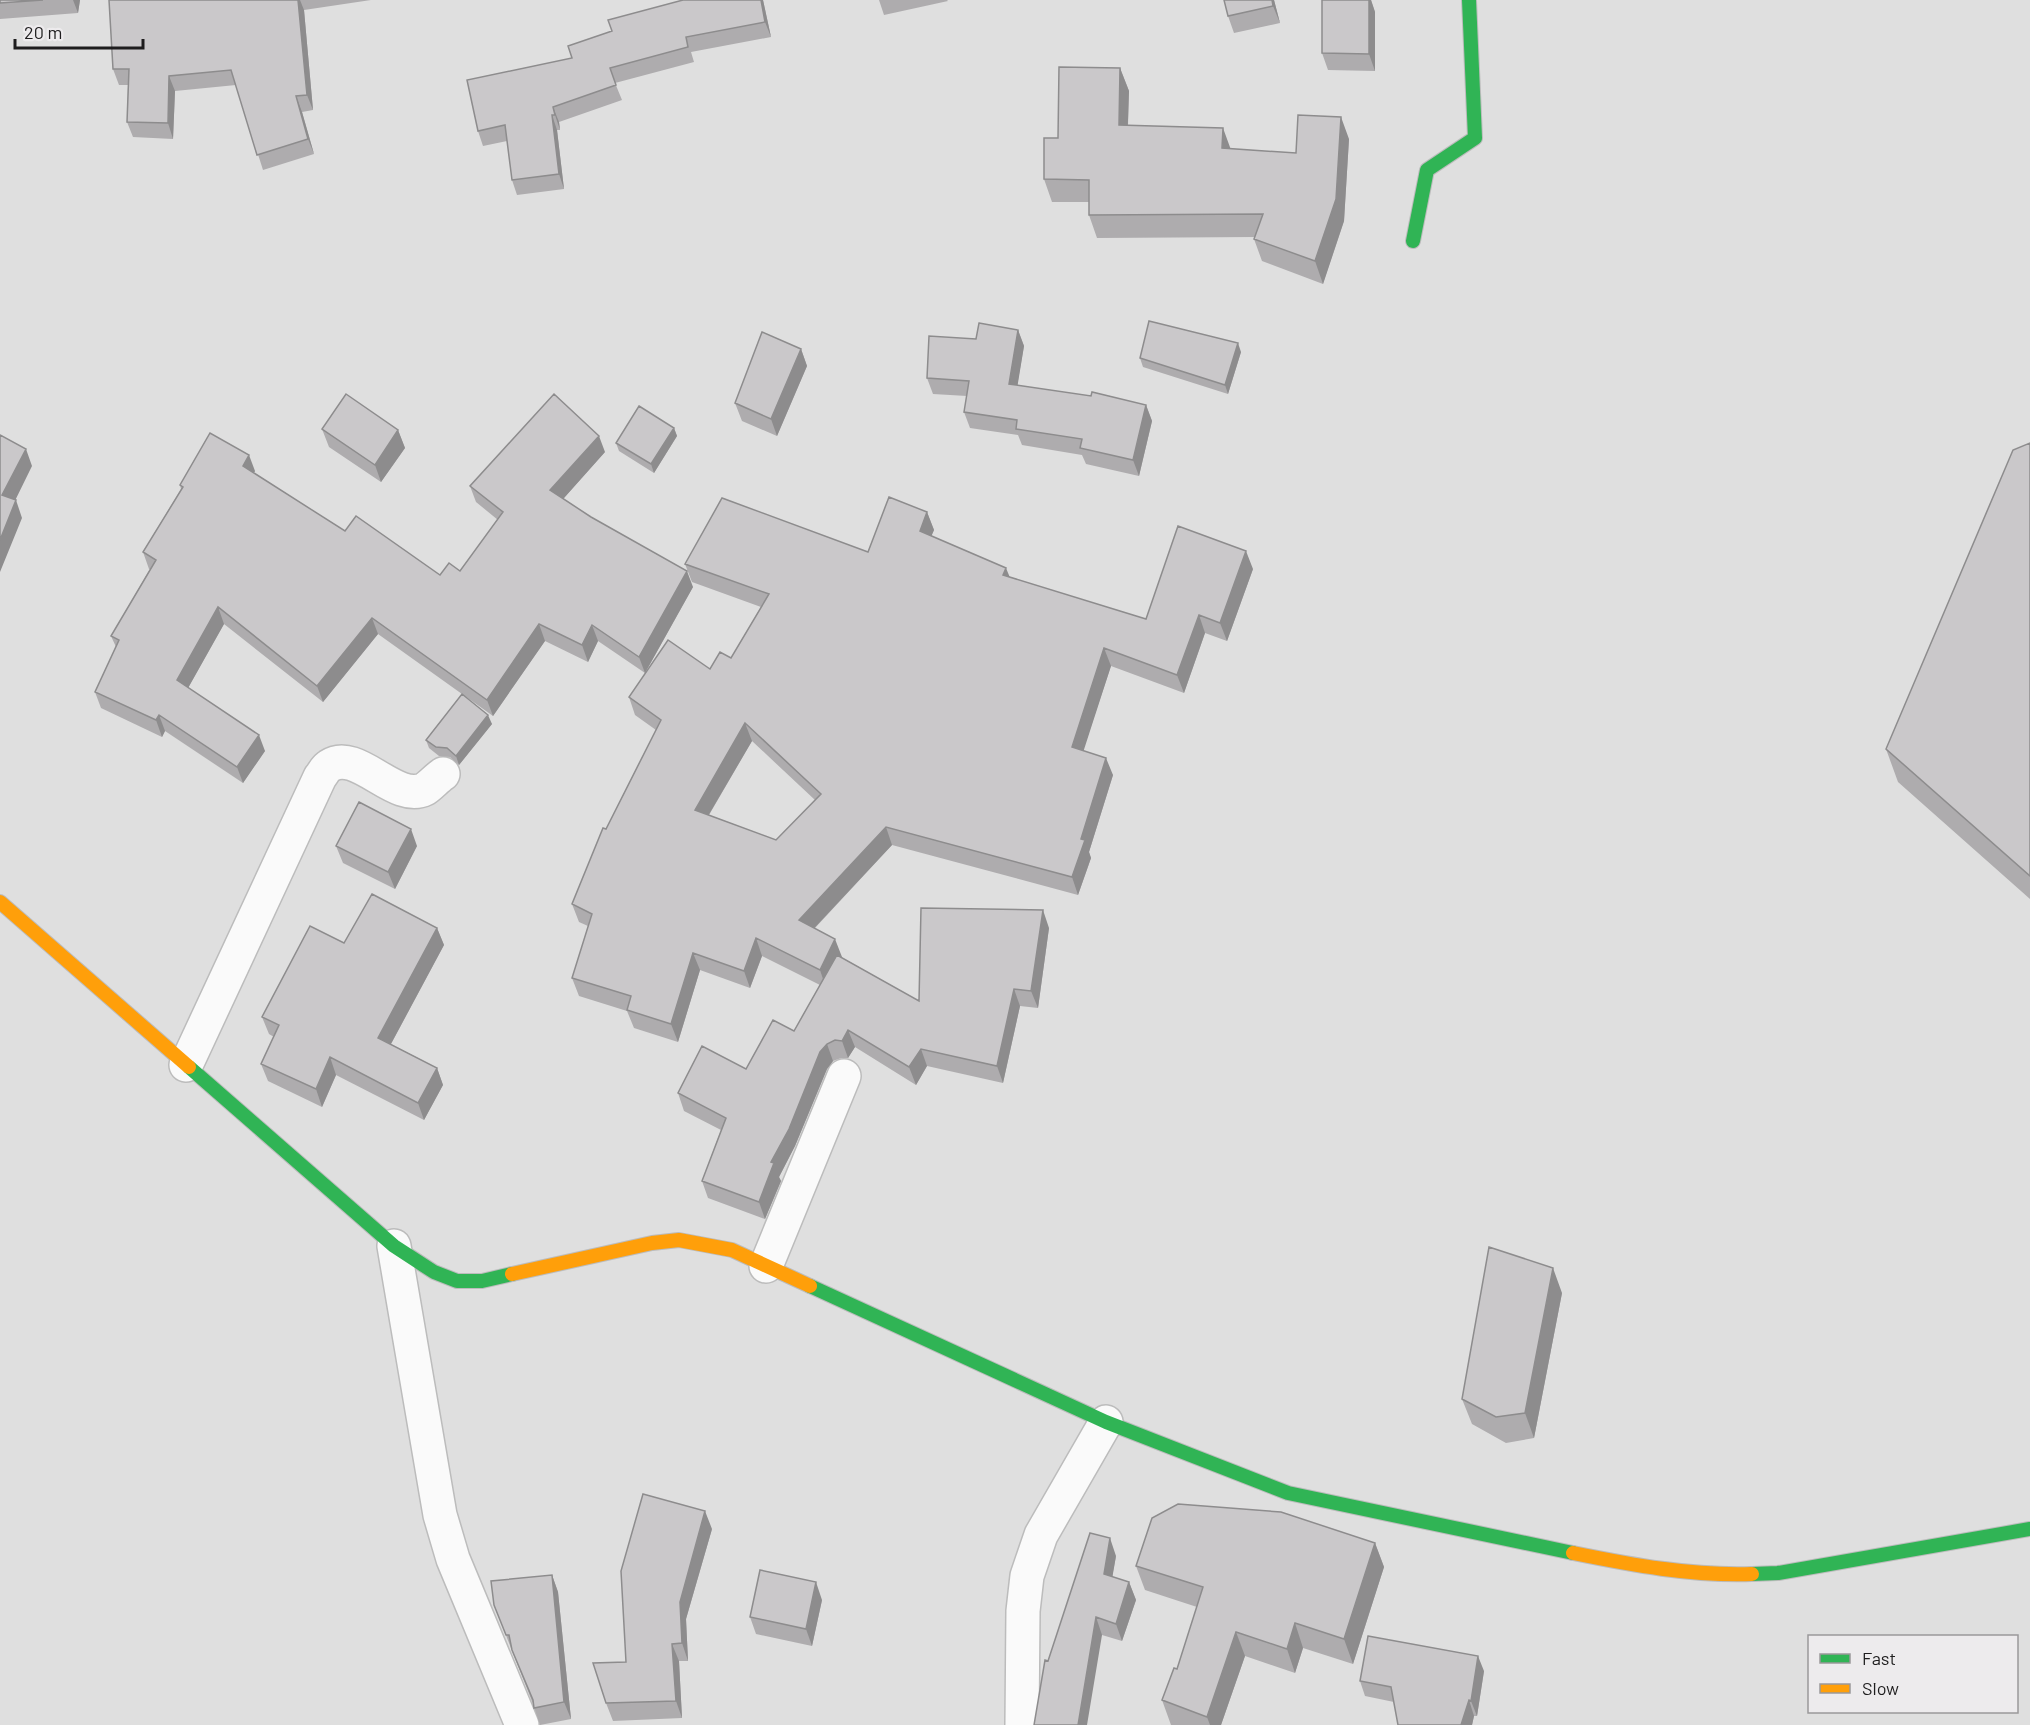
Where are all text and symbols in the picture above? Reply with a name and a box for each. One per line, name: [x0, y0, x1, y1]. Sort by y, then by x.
scale bar: [15, 12, 142, 50]
text: 20 m: [24, 21, 62, 43]
legend: [1808, 1635, 2018, 1713]
text: Fast: [1862, 1647, 1896, 1669]
text: Slow: [1862, 1677, 1899, 1699]

